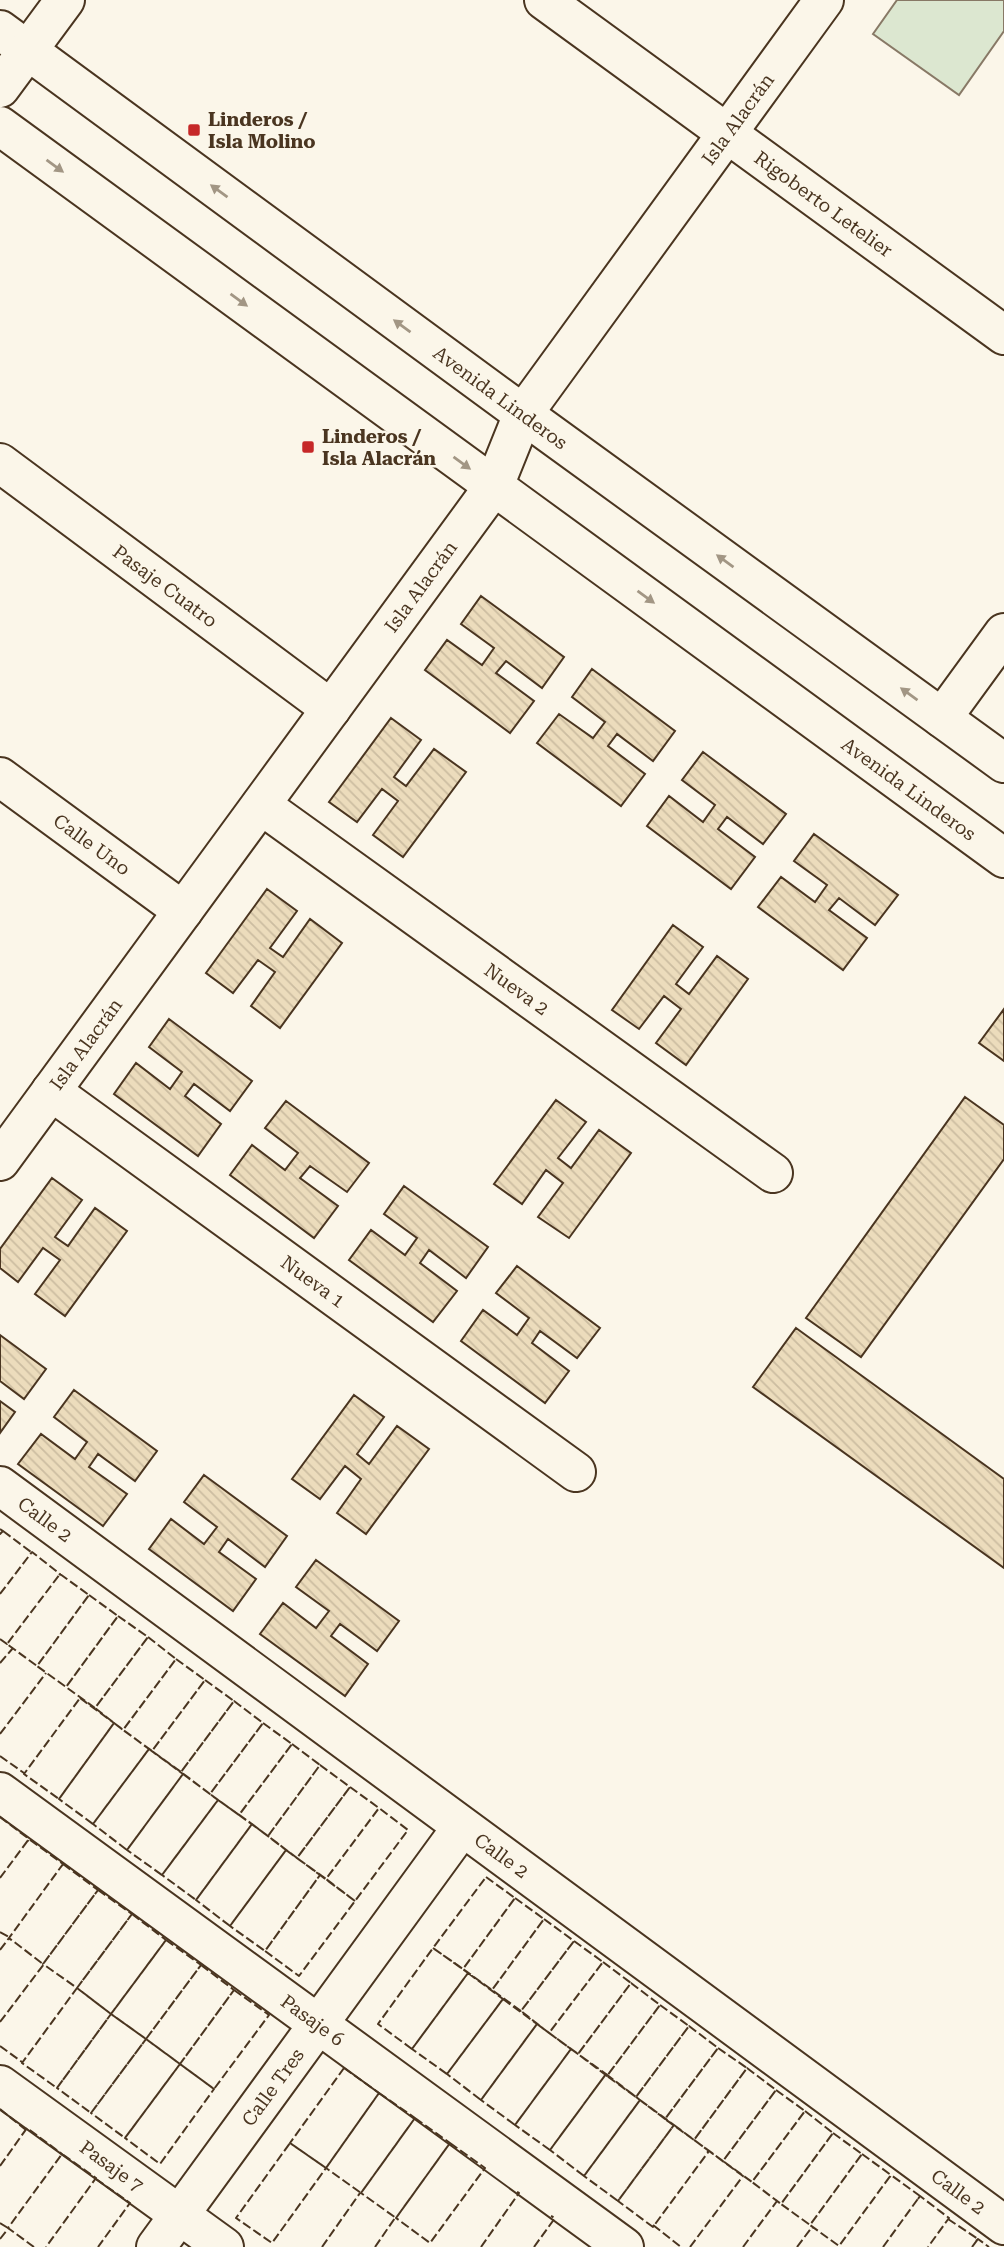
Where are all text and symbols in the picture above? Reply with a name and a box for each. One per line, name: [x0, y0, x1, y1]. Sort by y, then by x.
street label: Isla Alacrán: [697, 69, 779, 169]
place label: Linderos / Isla Molino: [208, 108, 316, 153]
marker: Linderos / Isla Molino: [186, 122, 202, 138]
street label: Rigoberto Letelier: [750, 146, 897, 262]
one-way arrow: [46, 159, 64, 173]
one-way arrow: [210, 184, 228, 198]
one-way arrow: [230, 293, 248, 307]
one-way arrow: [393, 319, 411, 333]
street label: Avenida Linderos: [429, 341, 572, 454]
place label: Linderos / Isla Alacrán: [322, 425, 436, 470]
marker: Linderos / Isla Alacrán: [300, 439, 316, 455]
one-way arrow: [453, 456, 472, 470]
street label: Isla Alacrán: [380, 537, 462, 637]
street label: Pasaje Cuatro: [108, 540, 222, 633]
one-way arrow: [716, 554, 734, 568]
one-way arrow: [637, 590, 655, 604]
one-way arrow: [900, 687, 918, 701]
street label: Avenida Linderos: [837, 733, 980, 846]
street label: Calle Uno: [49, 809, 135, 881]
street label: Nueva 2: [480, 958, 553, 1020]
street label: Isla Alacrán: [45, 994, 127, 1094]
street label: Nueva 1: [276, 1251, 349, 1313]
street label: Calle 2: [13, 1492, 76, 1547]
street label: Calle 2: [470, 1828, 533, 1883]
street label: Pasaje 6: [276, 1990, 349, 2051]
street label: Calle Tres: [237, 2044, 309, 2131]
street label: Pasaje 7: [75, 2136, 148, 2197]
street label: Calle 2: [926, 2164, 990, 2219]

